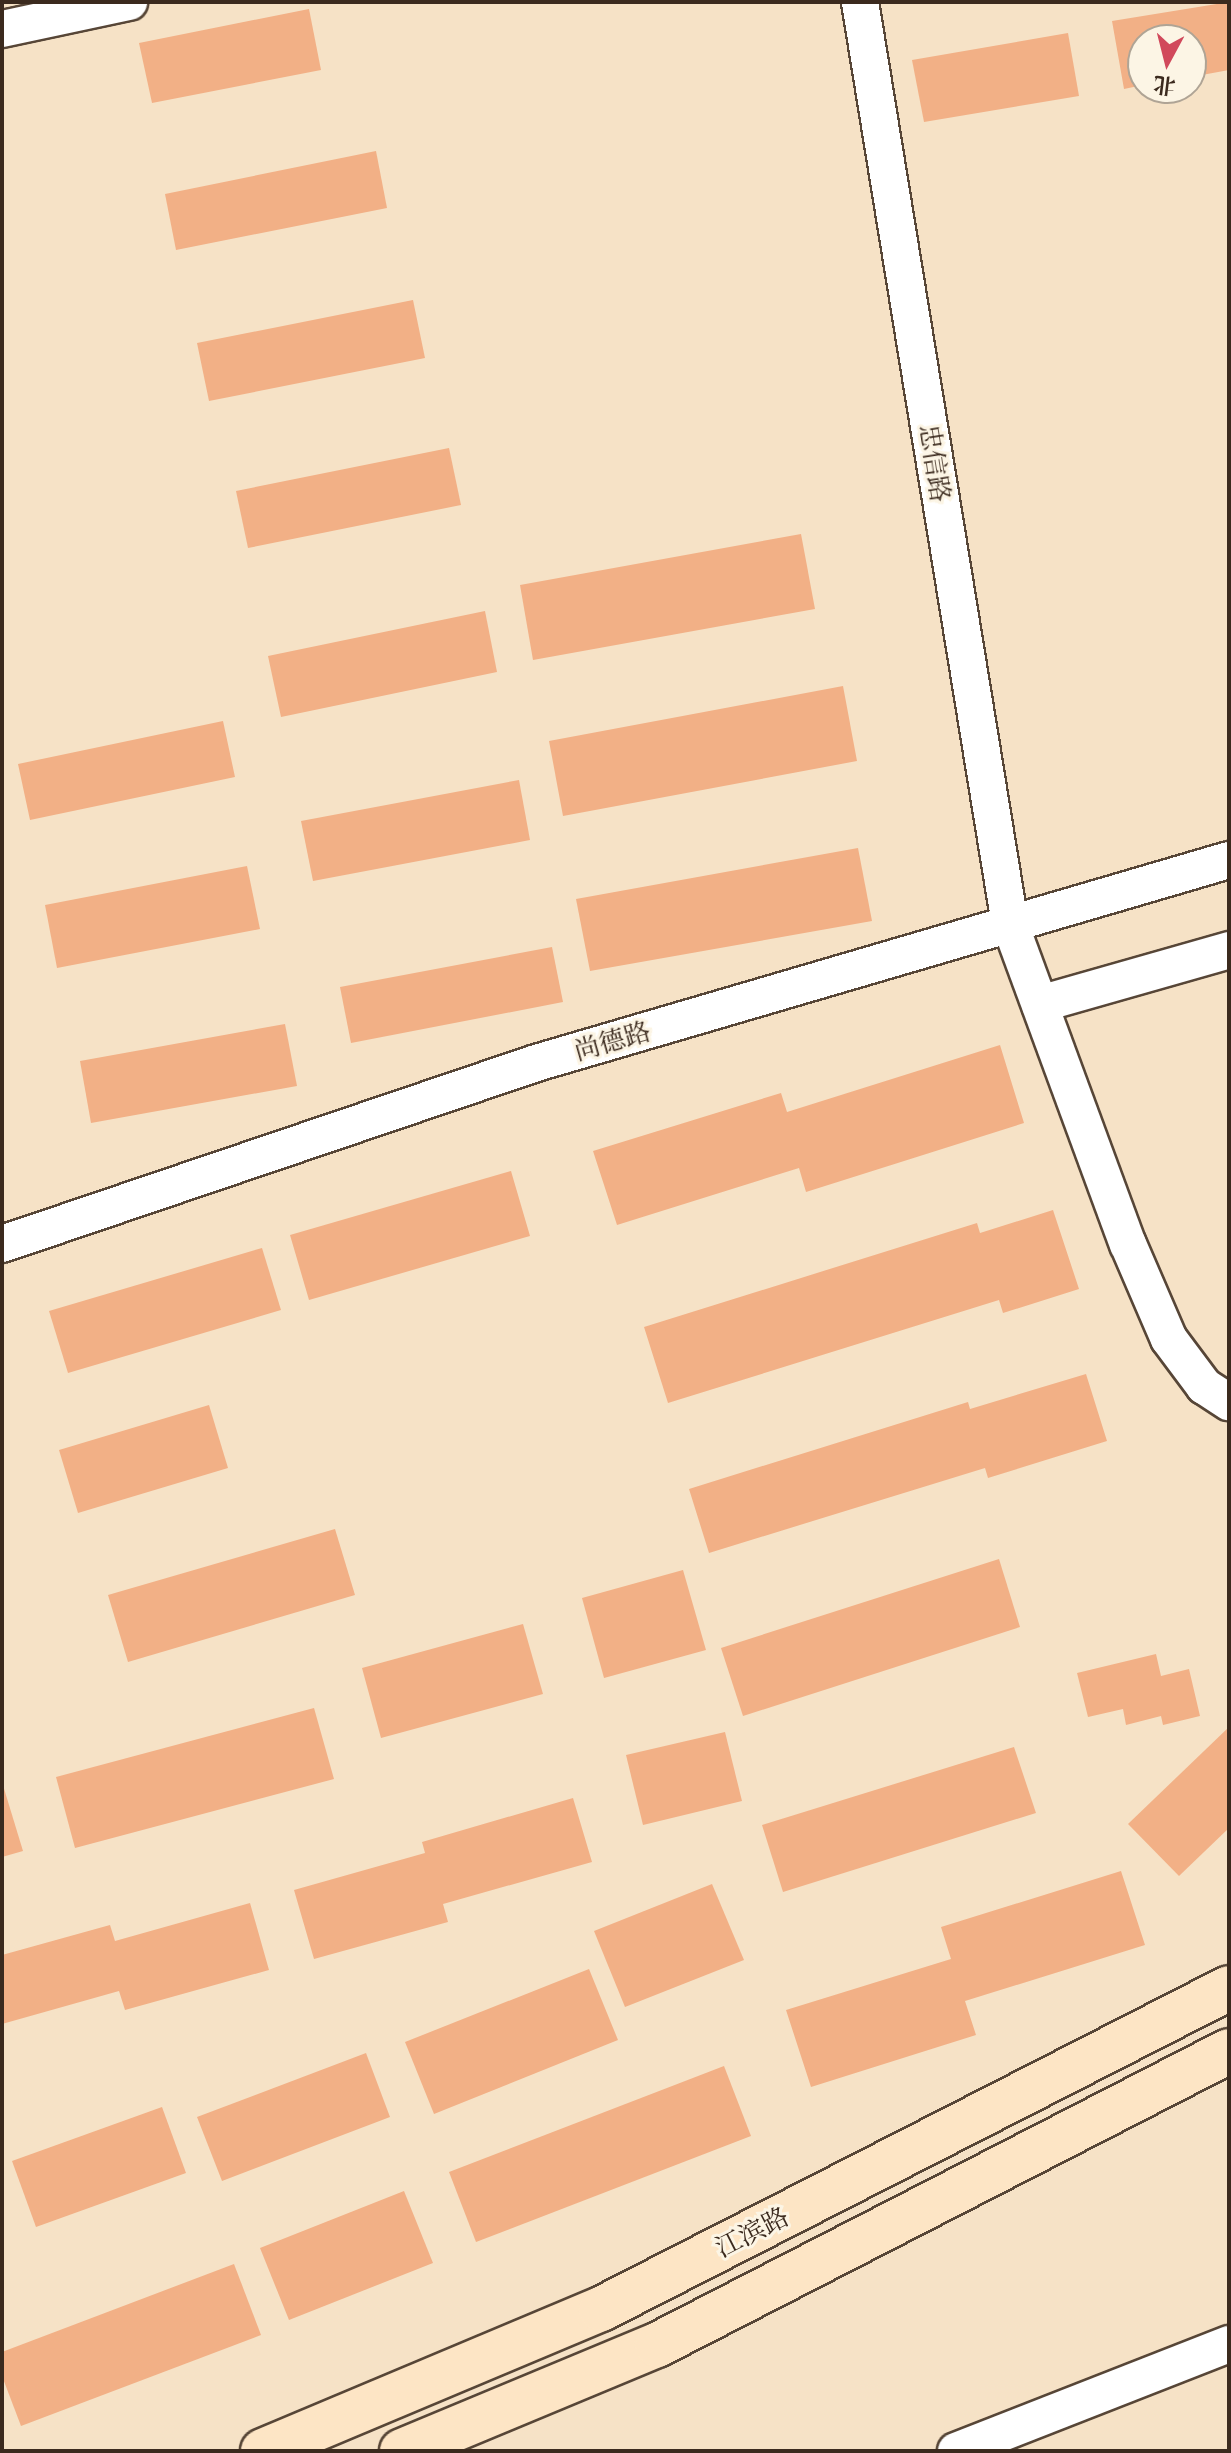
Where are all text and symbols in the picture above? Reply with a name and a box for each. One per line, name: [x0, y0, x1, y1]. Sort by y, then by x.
north arrow: [1127, 24, 1207, 104]
text: 北: [1151, 69, 1177, 103]
street label: 忠信路: [913, 422, 957, 504]
street label: 尚德路: [570, 1015, 654, 1067]
street label: 江滨路: [710, 2200, 794, 2264]

